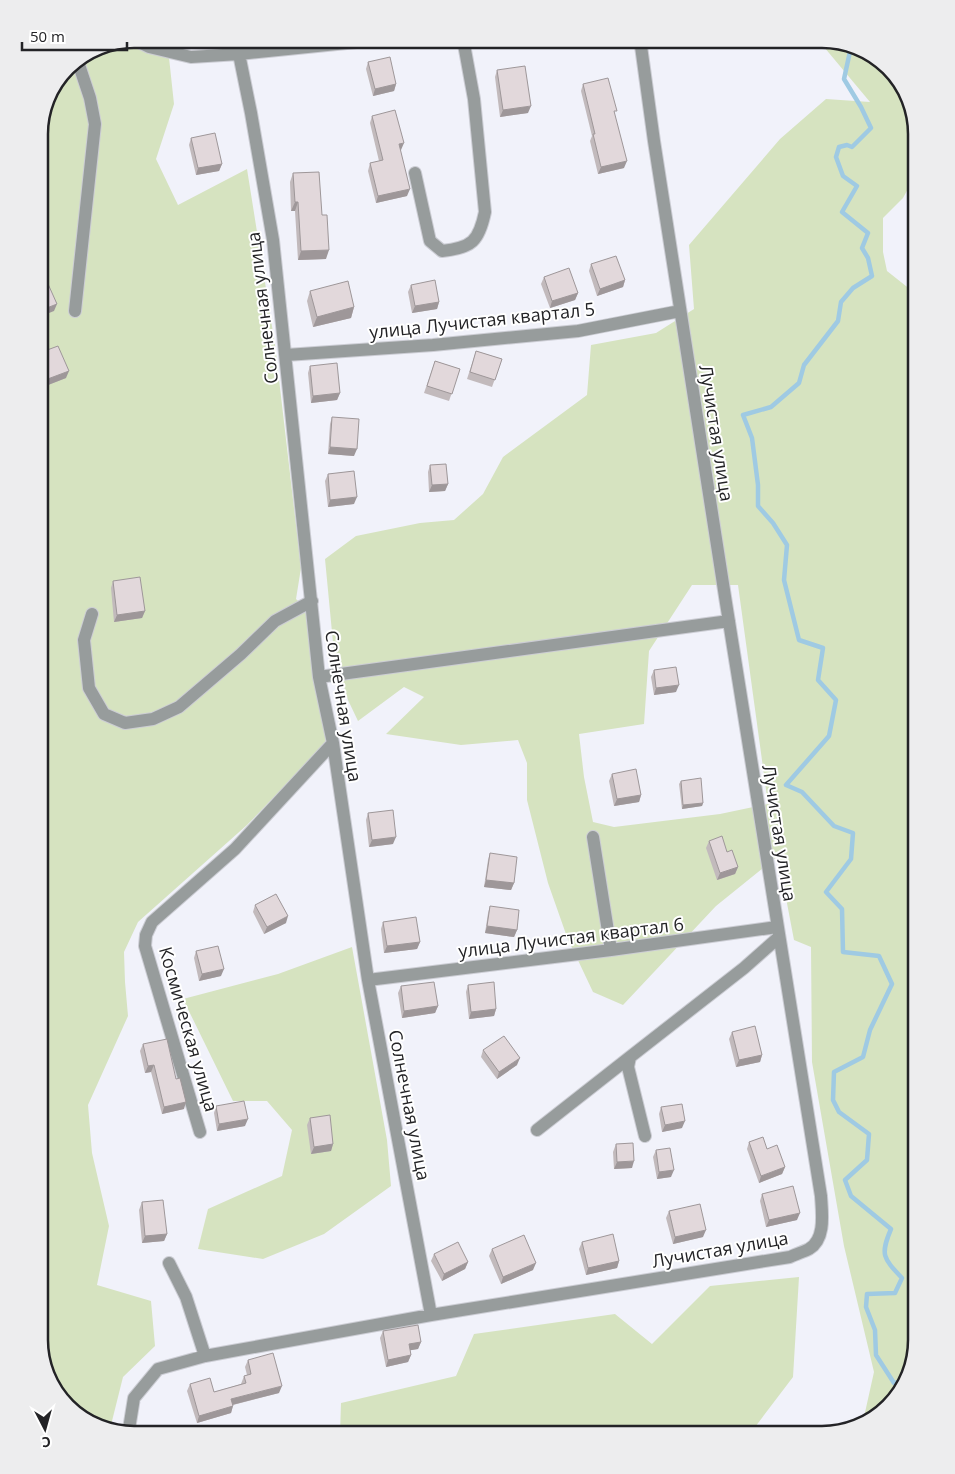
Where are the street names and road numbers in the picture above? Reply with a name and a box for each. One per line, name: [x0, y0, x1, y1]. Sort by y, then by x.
street label: Солнечная улица: [241, 231, 283, 385]
street label: улица Лучистая квартал 5: [368, 296, 596, 344]
street label: Лучистая улица: [694, 363, 740, 503]
street label: Солнечная улица: [320, 629, 368, 783]
street label: Лучистая улица: [757, 763, 803, 903]
street label: улица Лучистая квартал 6: [457, 911, 685, 963]
street label: Космическая улица: [154, 944, 224, 1114]
street label: Солнечная улица: [384, 1028, 436, 1182]
street label: Лучистая улица: [650, 1225, 790, 1273]

